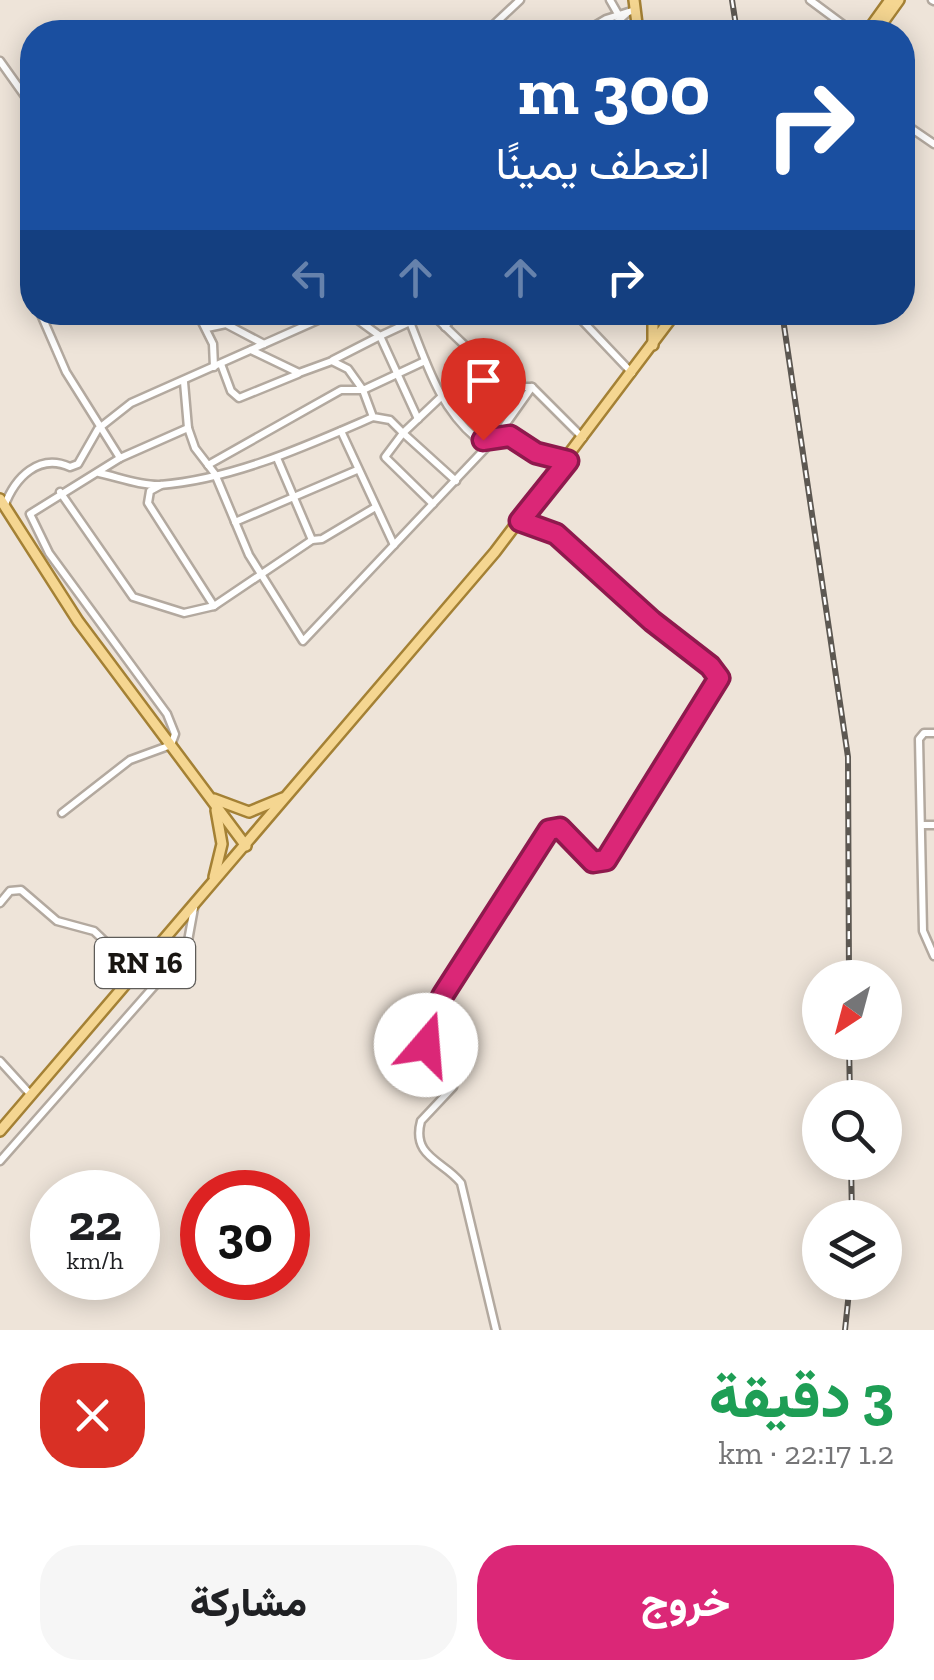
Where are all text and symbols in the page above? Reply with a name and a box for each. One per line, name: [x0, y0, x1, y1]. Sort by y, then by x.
text: 300 m: [518, 48, 710, 132]
icon: right: [745, 60, 875, 190]
text: انعطف يمينًا: [496, 137, 710, 191]
icon: left: [283, 250, 338, 305]
icon: ahead: [388, 250, 443, 305]
icon: ahead: [493, 250, 548, 305]
icon: right: [598, 250, 653, 305]
pin: [441, 338, 526, 441]
icon: arrive: [456, 353, 511, 408]
road number: RN 16: [95, 938, 195, 988]
north arrow: [802, 960, 902, 1060]
map controls: [802, 960, 902, 1300]
position arrow: [374, 993, 478, 1097]
button: search: [802, 1080, 902, 1180]
speed limit sign: 30: [180, 1170, 310, 1300]
text: 22: [68, 1193, 122, 1253]
button: layers: [802, 1200, 902, 1300]
text: km/h: [66, 1245, 124, 1275]
text: 3 دقيقة: [709, 1360, 894, 1432]
button: close: [40, 1363, 145, 1468]
text: 1.2 km · 22:17: [718, 1434, 894, 1472]
button: مشاركة: [40, 1545, 457, 1660]
button: خروج: [477, 1545, 894, 1660]

